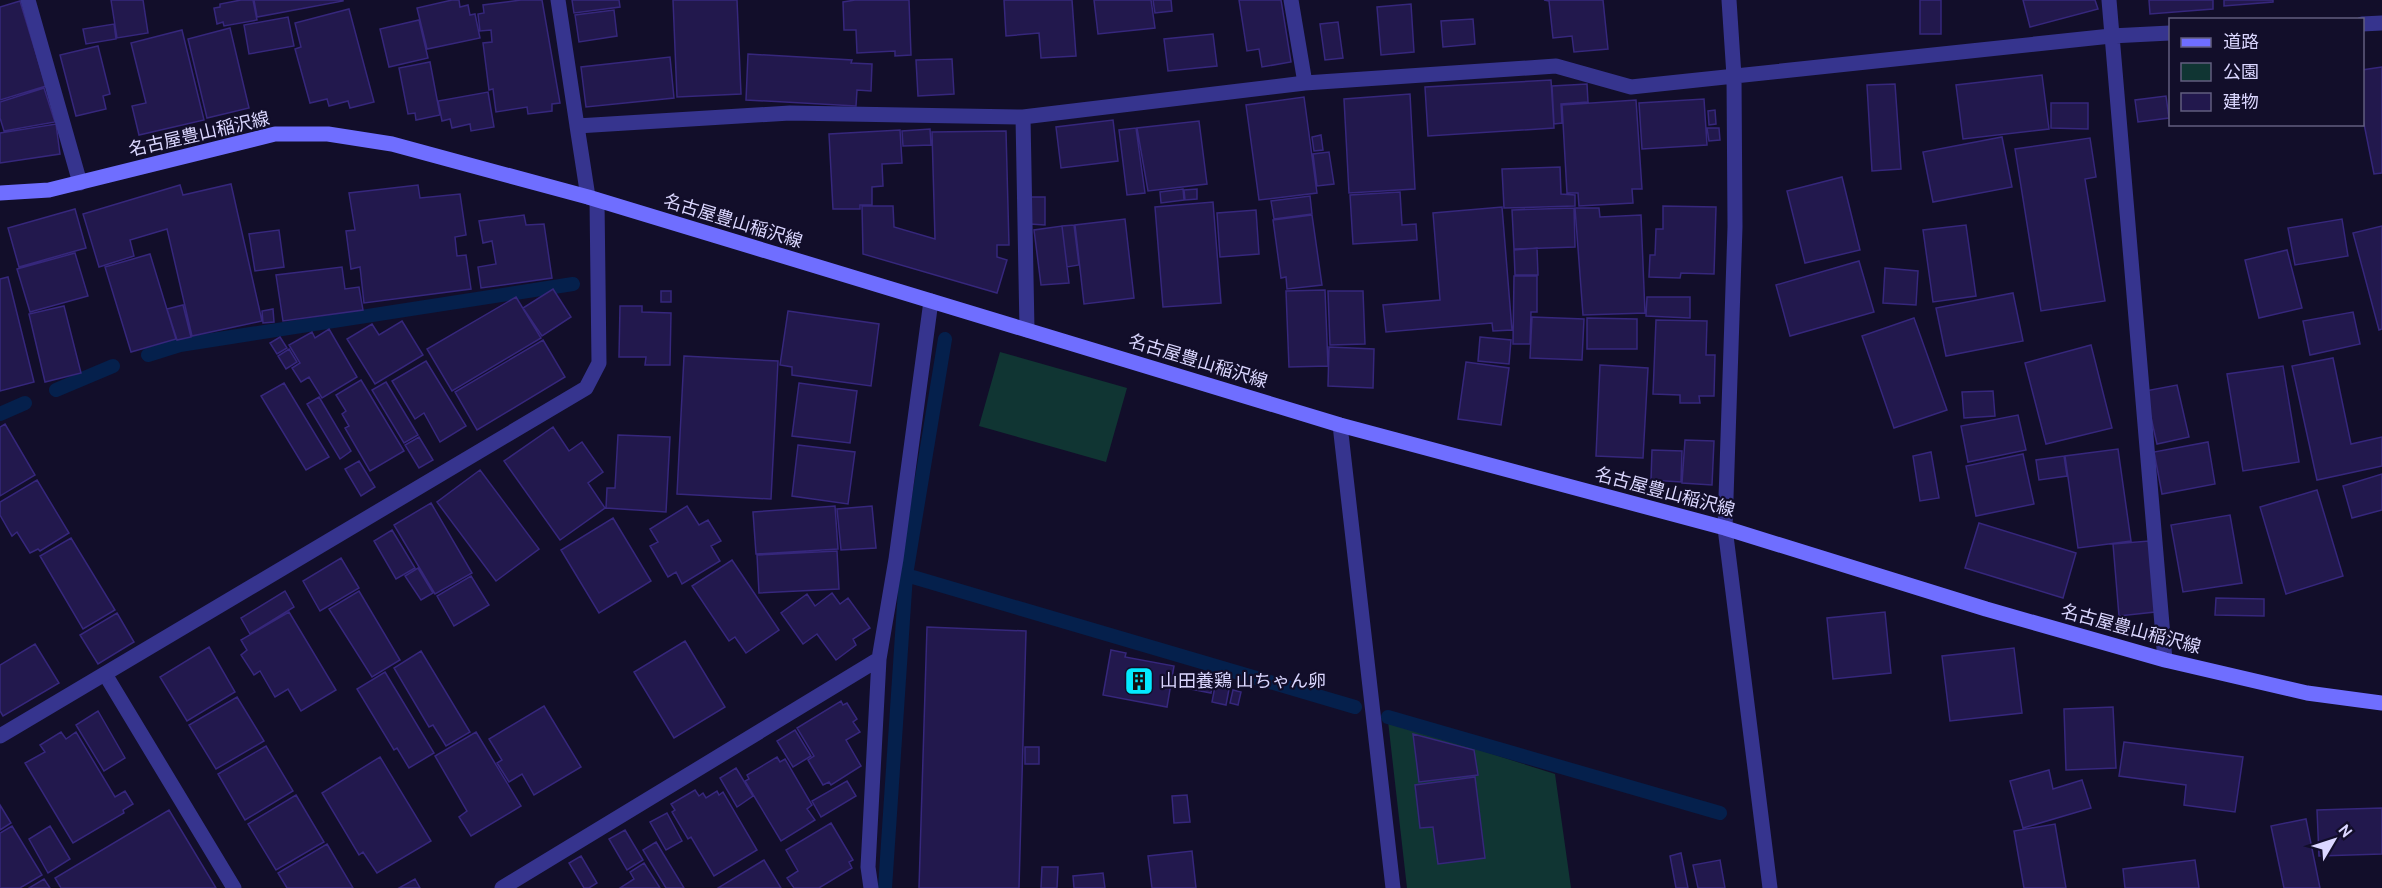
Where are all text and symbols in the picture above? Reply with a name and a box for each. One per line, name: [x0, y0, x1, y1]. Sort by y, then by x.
legend: [2169, 18, 2364, 126]
text: 道路: [2223, 31, 2259, 53]
text: 公園: [2223, 61, 2259, 83]
text: 建物: [2223, 91, 2259, 113]
street label: 名古屋豊山稲沢線: [126, 107, 272, 161]
street label: 名古屋豊山稲沢線: [661, 189, 805, 253]
street label: 名古屋豊山稲沢線: [1126, 329, 1270, 393]
street label: 名古屋豊山稲沢線: [1593, 463, 1737, 521]
street label: 名古屋豊山稲沢線: [2059, 600, 2203, 658]
building icon: 山田養鶏 山ちゃん卵: [1123, 665, 1155, 697]
place label: 山田養鶏 山ちゃん卵: [1160, 670, 1326, 692]
north arrow: [2304, 810, 2364, 870]
text: N: [2334, 821, 2356, 841]

